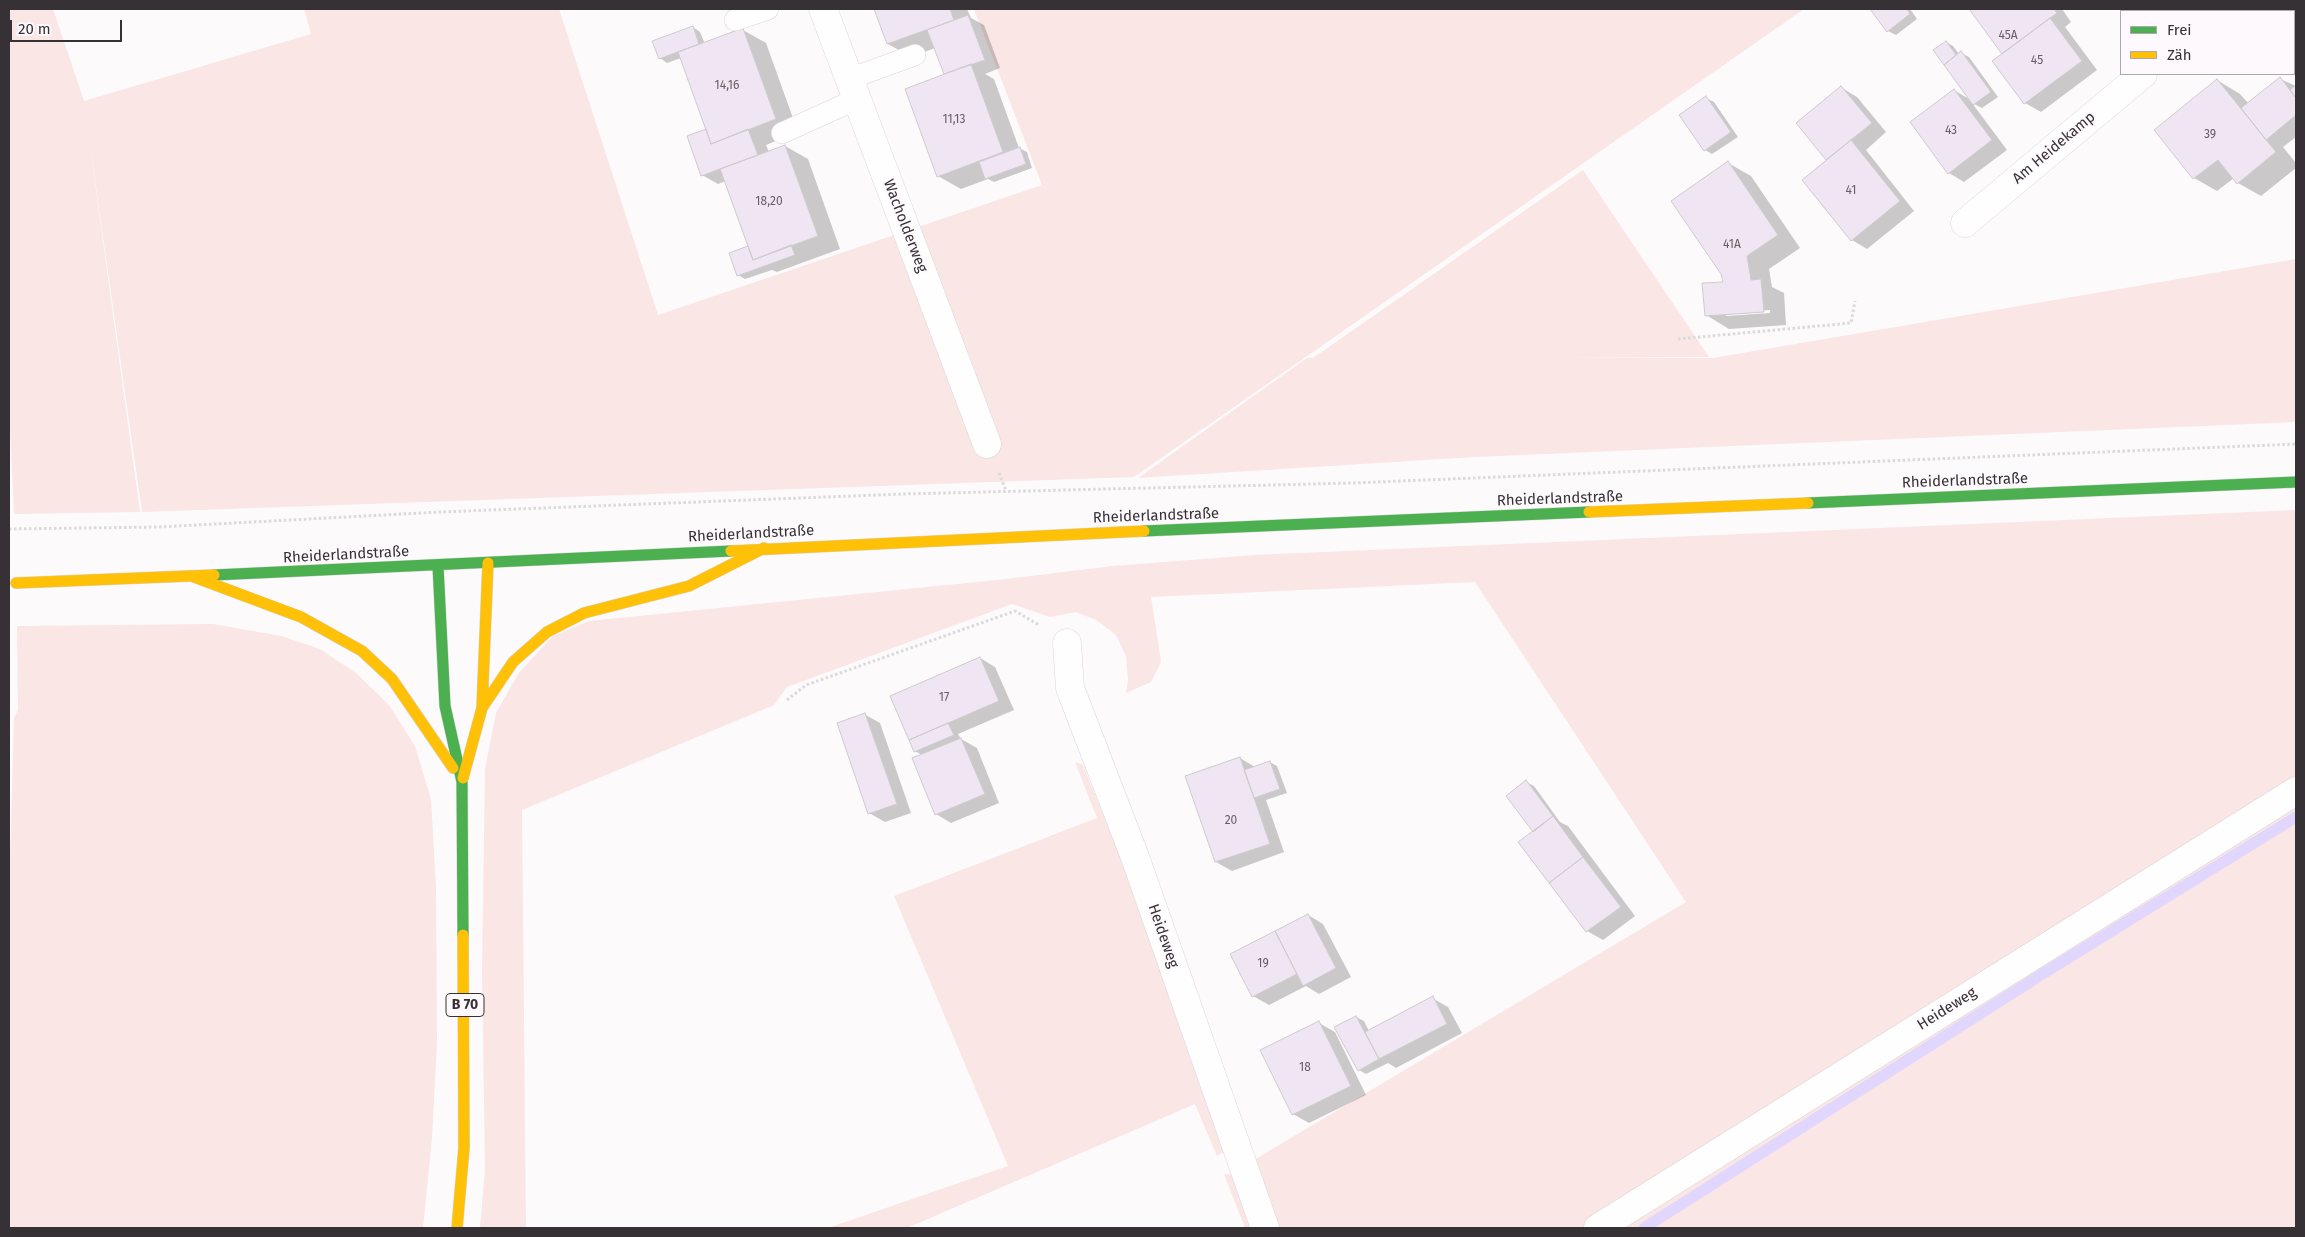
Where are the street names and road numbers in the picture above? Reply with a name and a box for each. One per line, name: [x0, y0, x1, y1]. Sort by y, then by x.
street label: Am Heidekamp: [2009, 108, 2099, 188]
street label: Wacholderweg: [879, 177, 931, 275]
street label: Rheiderlandstraße: [1902, 470, 2028, 492]
street label: Rheiderlandstraße: [1497, 488, 1623, 510]
street label: Rheiderlandstraße: [1093, 505, 1219, 527]
street label: Rheiderlandstraße: [687, 522, 815, 546]
street label: Rheiderlandstraße: [282, 543, 410, 567]
street label: Heideweg: [1144, 902, 1182, 970]
street label: Heideweg: [1914, 984, 1980, 1034]
road number: B 70: [446, 994, 484, 1016]

